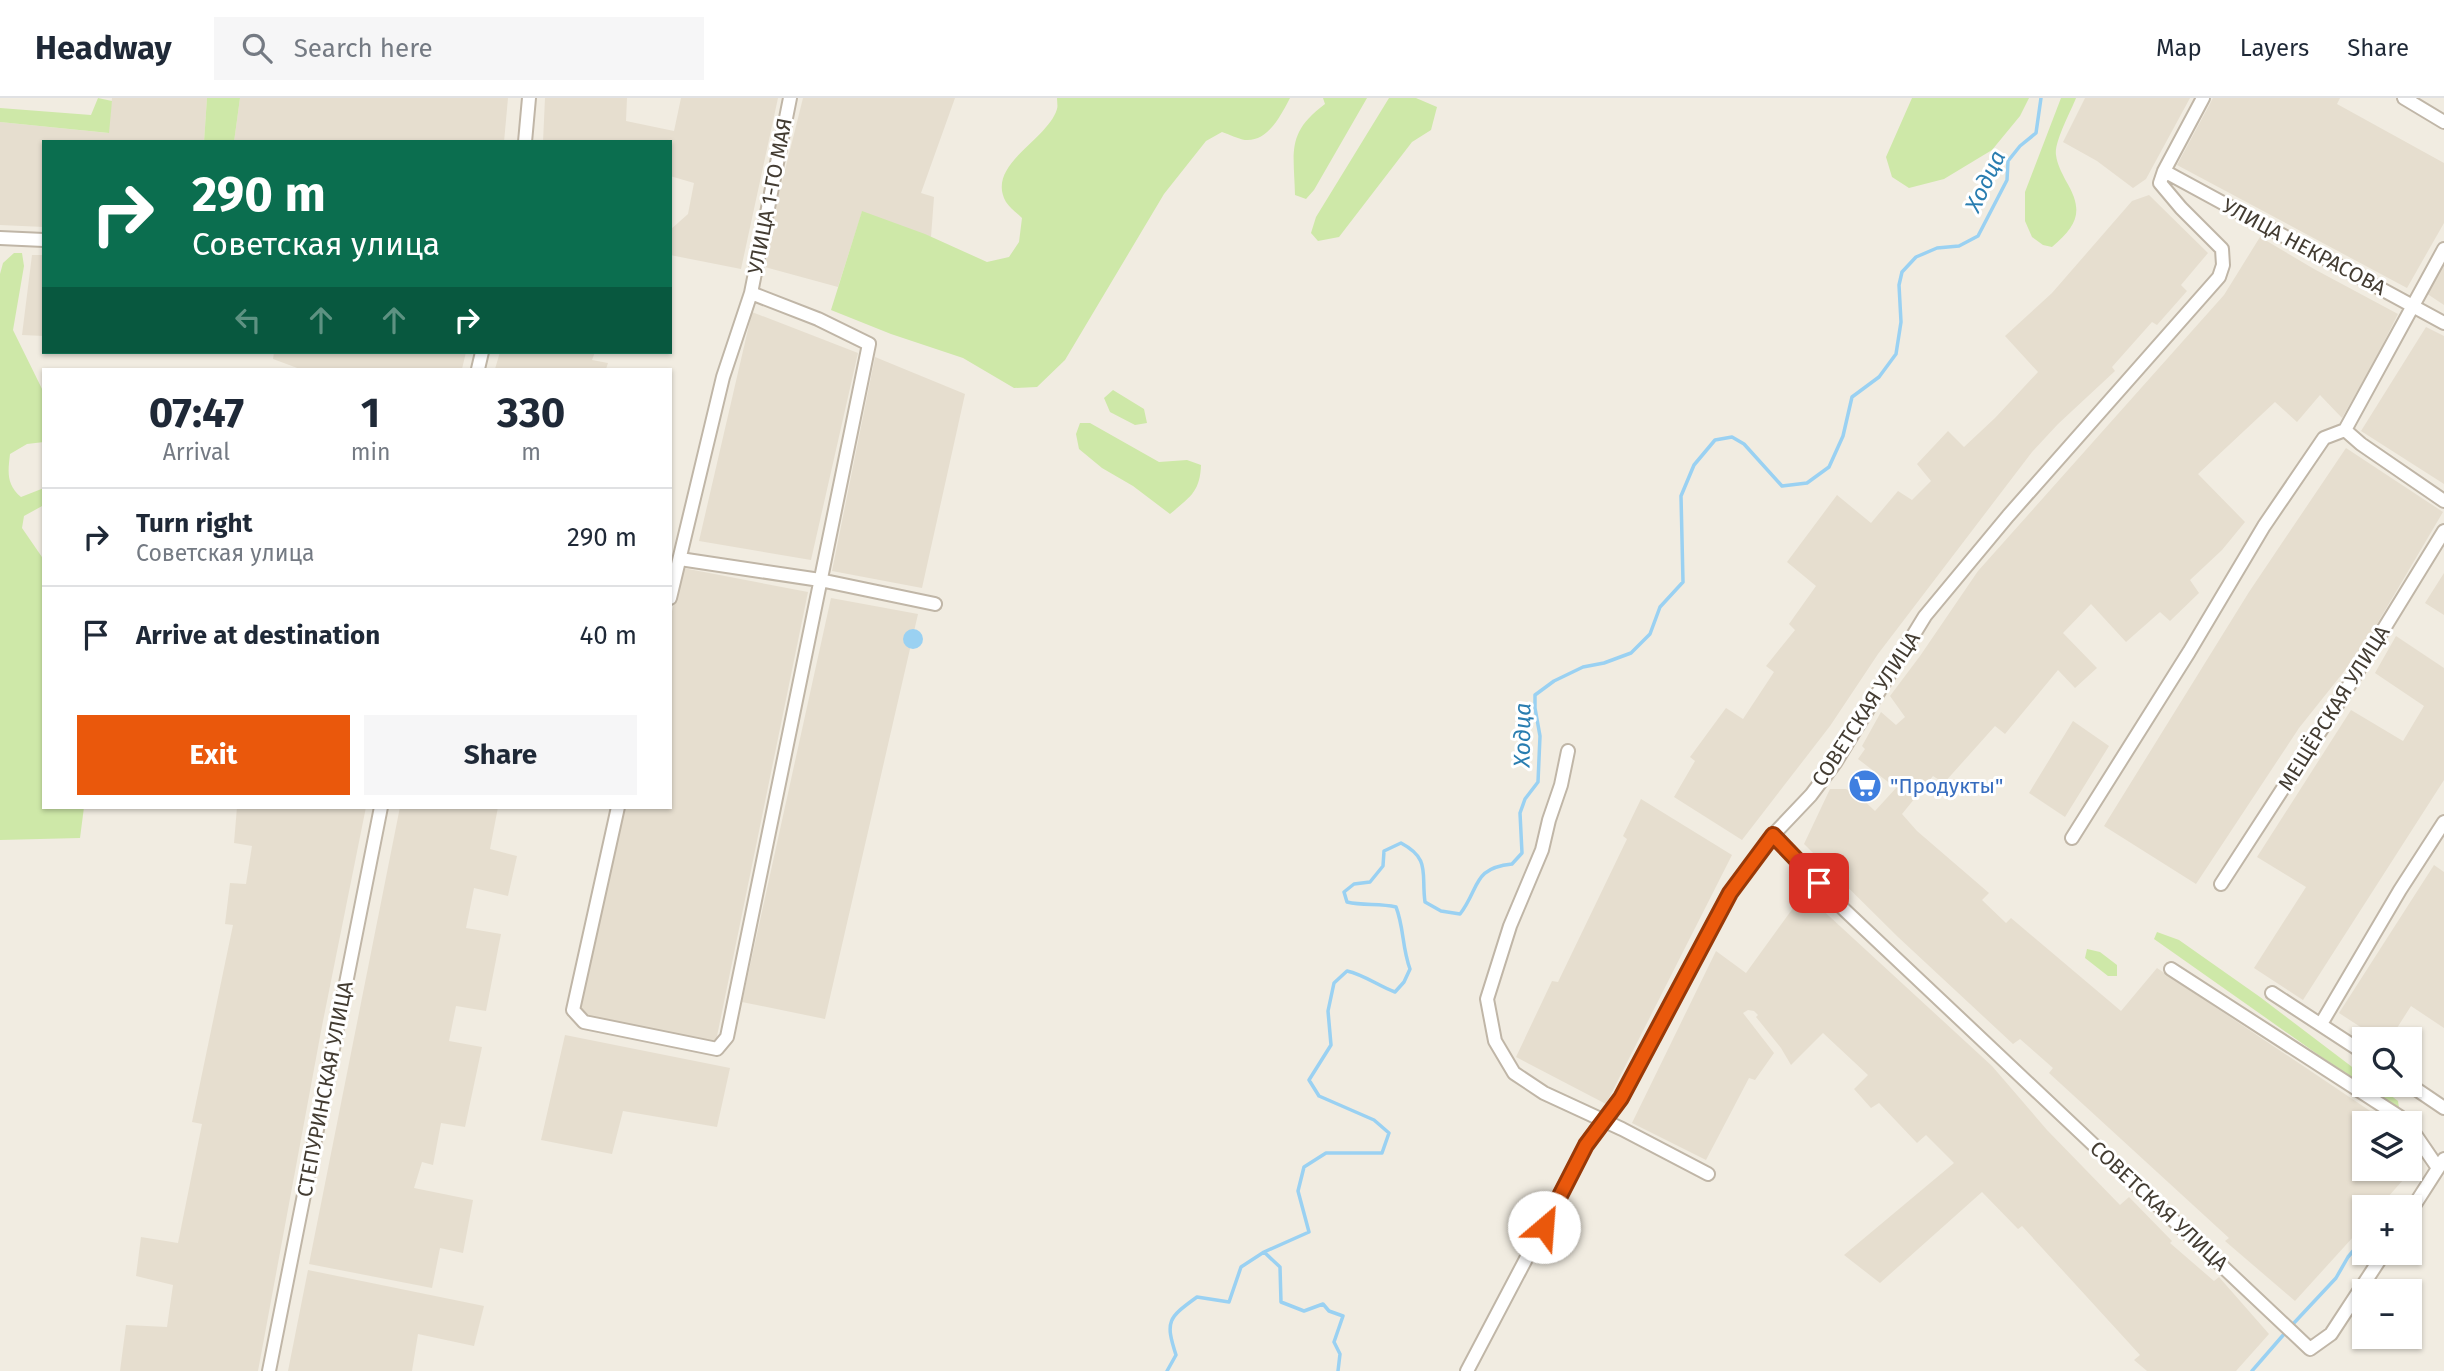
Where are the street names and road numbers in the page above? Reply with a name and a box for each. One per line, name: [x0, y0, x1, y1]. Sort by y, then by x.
street label: УЛИЦА 1-ГО МАЯ: [742, 116, 798, 276]
street label: УЛИЦА НЕКРАСОВА: [2218, 193, 2390, 301]
street label: МЕЩЁРСКАЯ УЛИЦА: [2273, 621, 2395, 795]
street label: СОВЕТСКАЯ УЛИЦА: [1806, 627, 1926, 791]
street label: СТЕПУРИНСКАЯ УЛИЦА: [291, 979, 359, 1199]
street label: СОВЕТСКАЯ УЛИЦА: [2084, 1135, 2234, 1277]

